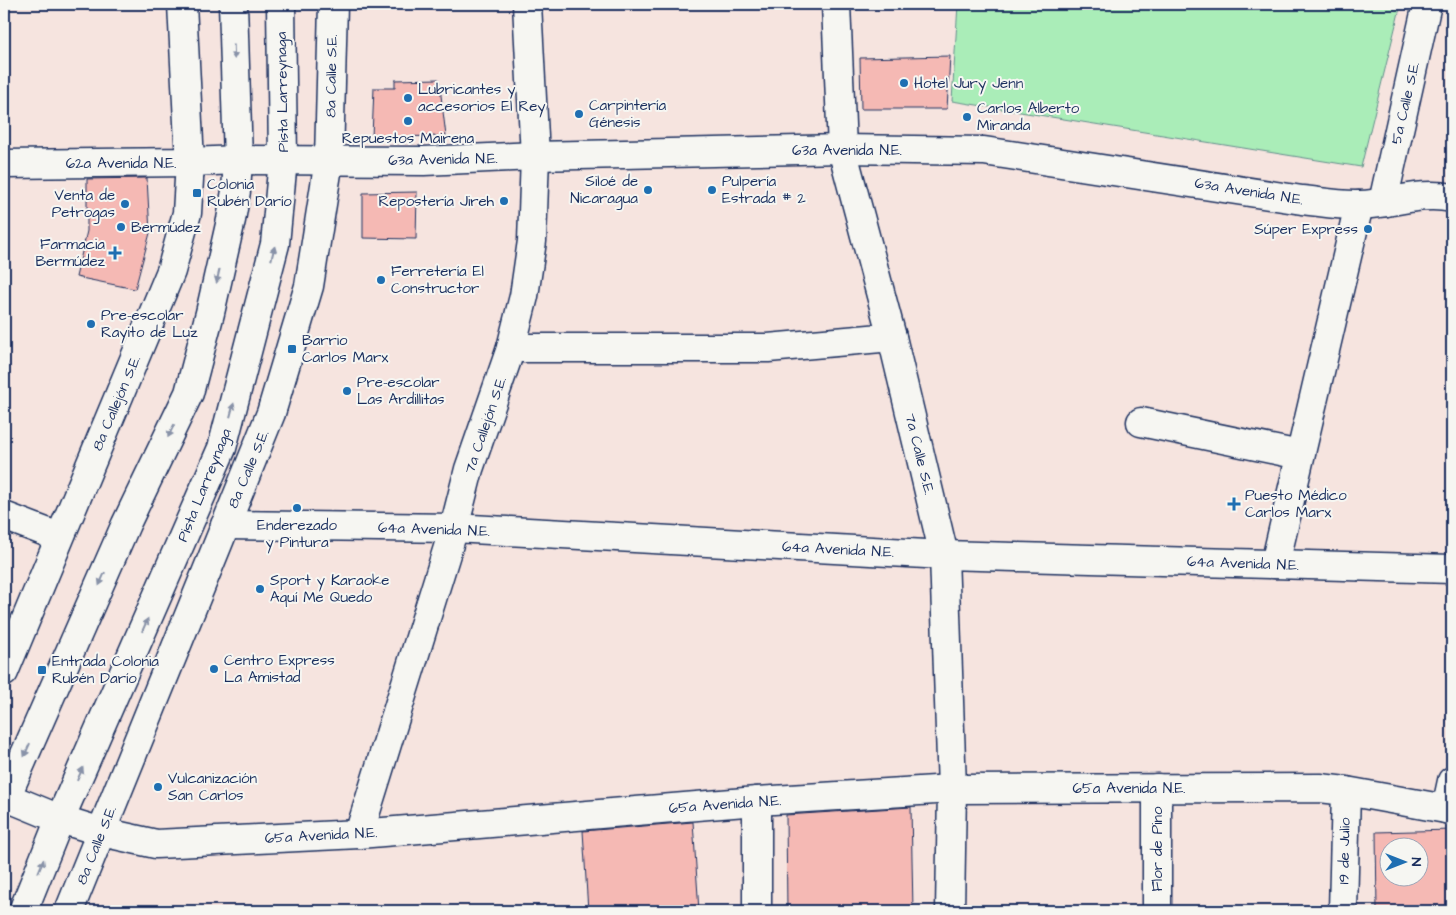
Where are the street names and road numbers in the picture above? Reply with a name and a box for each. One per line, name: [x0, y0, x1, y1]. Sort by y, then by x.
street label: Pista Larreynaga: [271, 31, 295, 152]
street label: 8a Calle S.E.: [320, 34, 343, 118]
street label: 5a Calle S.E.: [1386, 60, 1425, 146]
street label: 63a Avenida N.E.: [792, 140, 902, 161]
street label: 63a Avenida N.E.: [388, 148, 498, 171]
street label: 62a Avenida N.E.: [66, 153, 176, 174]
street label: 63a Avenida N.E.: [1193, 173, 1305, 210]
street label: 8a Callejón S.E.: [87, 352, 146, 454]
street label: 7a Callejón S.E.: [459, 374, 512, 476]
street label: 7a Calle S.E.: [899, 411, 940, 497]
street label: Pista Larreynaga: [172, 425, 238, 545]
street label: 8a Calle S.E.: [223, 427, 274, 512]
street label: 64a Avenida N.E.: [377, 517, 490, 542]
street label: 64a Avenida N.E.: [781, 536, 895, 563]
street label: 64a Avenida N.E.: [1186, 551, 1299, 576]
street label: 65a Avenida N.E.: [1073, 778, 1185, 799]
street label: 65a Avenida N.E.: [668, 790, 782, 819]
street label: 8a Calle S.E.: [71, 803, 122, 888]
street label: Flor de Pino: [1147, 806, 1168, 892]
street label: 19 de Julio: [1333, 817, 1356, 885]
street label: 65a Avenida N.E.: [264, 822, 378, 849]

